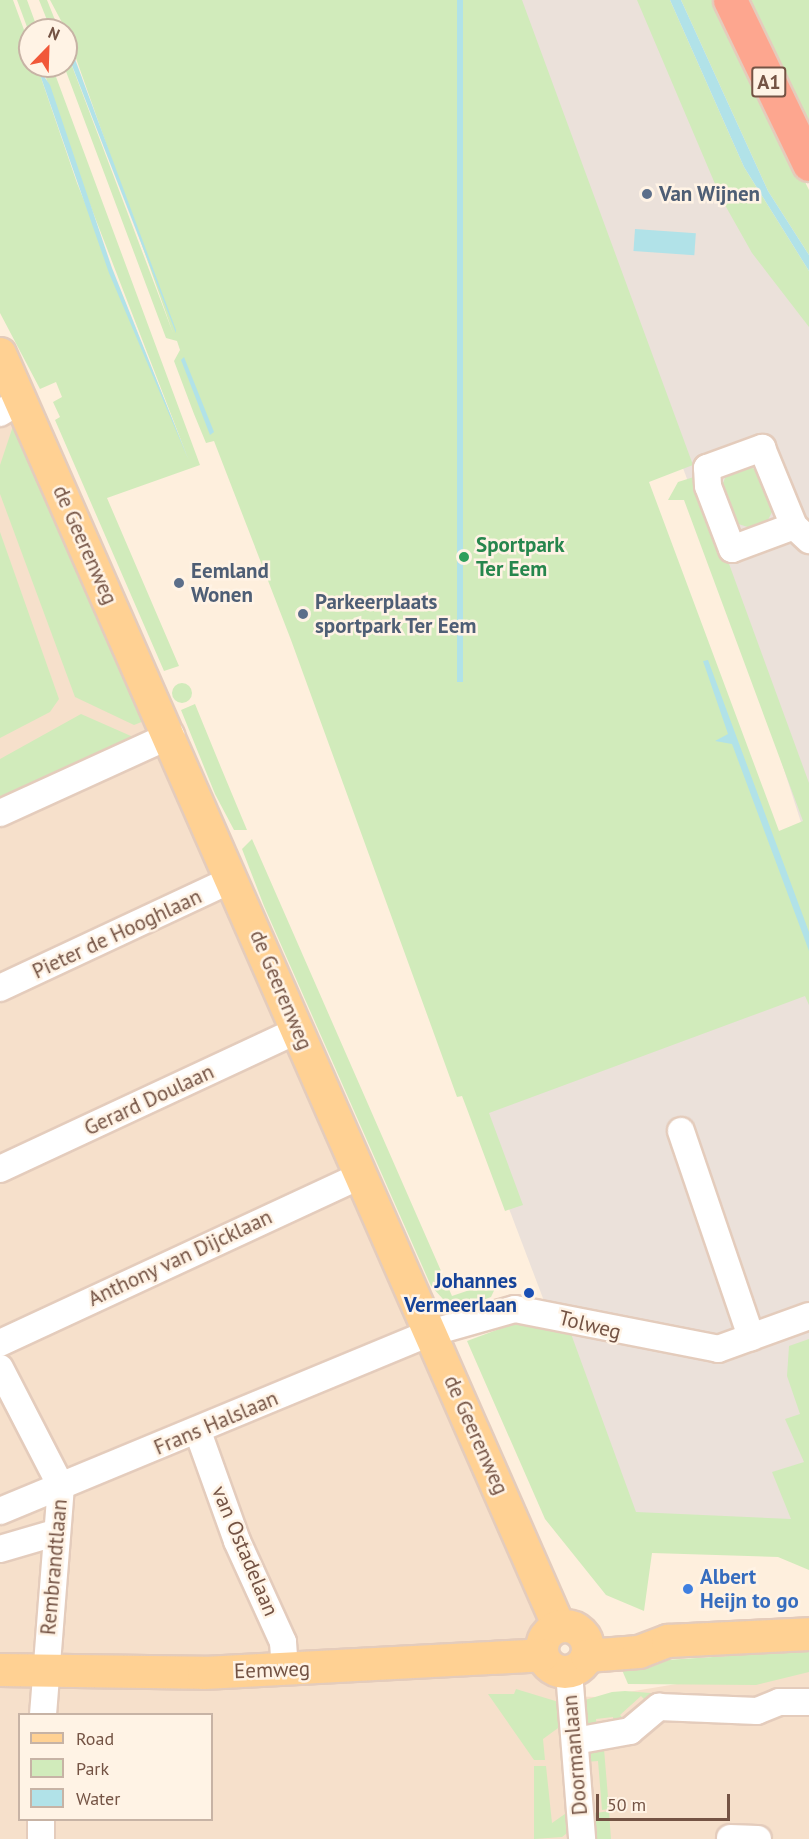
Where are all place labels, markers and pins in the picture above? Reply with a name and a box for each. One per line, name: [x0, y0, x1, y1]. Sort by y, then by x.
place label: Van Wijnen: [659, 181, 761, 207]
marker: Van Wijnen: [640, 187, 654, 201]
place label: Sportpark Ter Eem: [476, 532, 565, 582]
marker: Sportpark Ter Eem: [457, 550, 471, 564]
place label: Eemland Wonen: [191, 558, 269, 608]
marker: Eemland Wonen: [172, 576, 186, 590]
place label: Parkeerplaats sportpark Ter Eem: [315, 589, 478, 639]
marker: Parkeerplaats sportpark Ter Eem: [296, 607, 310, 621]
place label: Johannes Vermeerlaan: [404, 1268, 517, 1318]
marker: Johannes Vermeerlaan: [522, 1286, 536, 1300]
place label: Albert Heijn to go: [700, 1564, 799, 1614]
marker: Albert Heijn to go: [681, 1582, 695, 1596]

